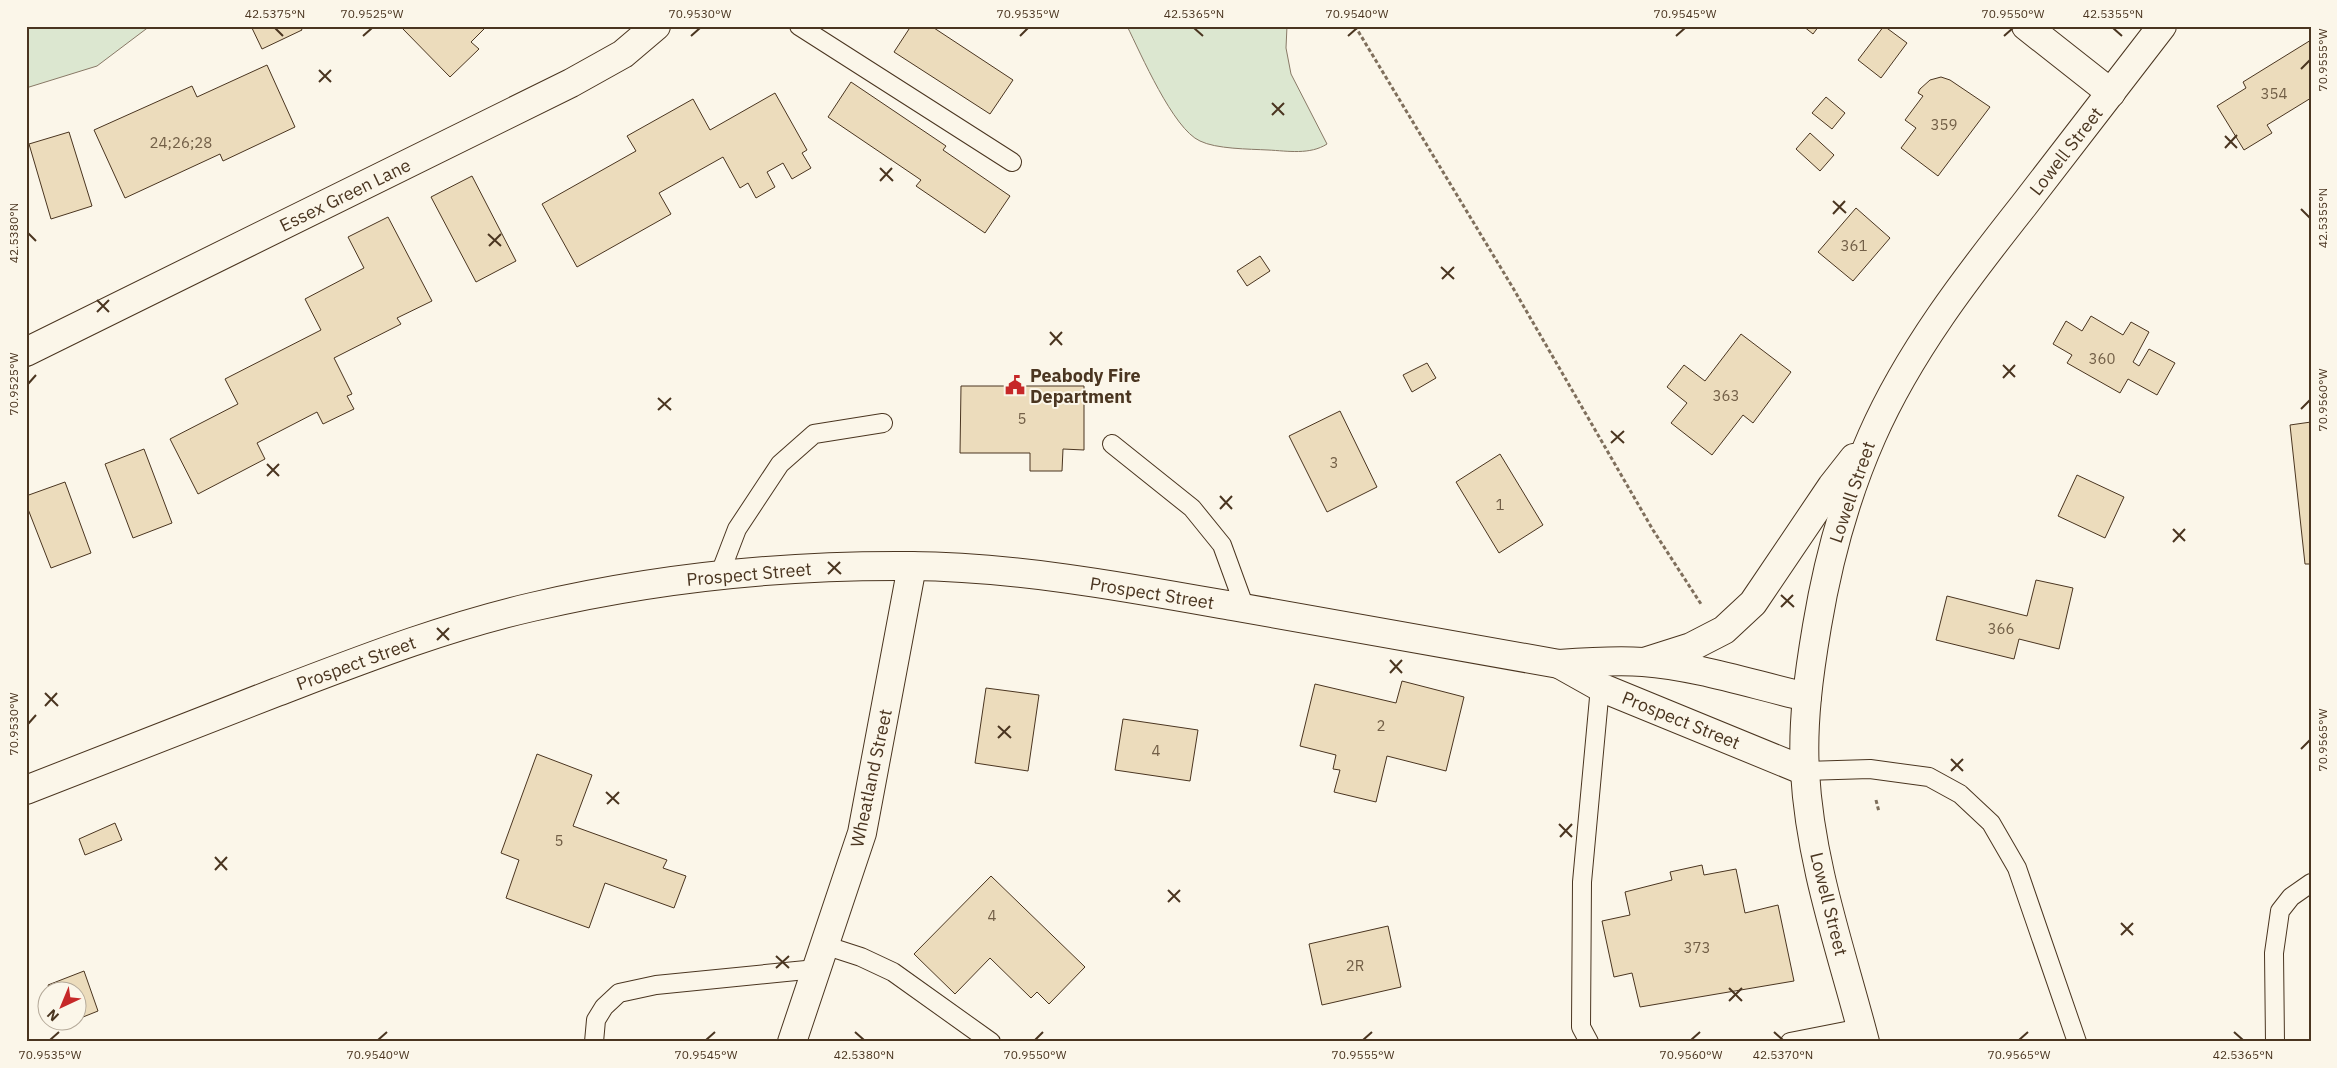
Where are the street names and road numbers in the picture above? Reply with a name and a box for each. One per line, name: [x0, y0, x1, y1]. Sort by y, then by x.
street label: Lowell Street: [2024, 102, 2108, 200]
street label: Essex Green Lane: [276, 153, 414, 237]
street label: Lowell Street: [1824, 438, 1880, 546]
street label: Prospect Street: [686, 557, 812, 591]
street label: Prospect Street: [1088, 572, 1216, 614]
street label: Prospect Street: [293, 631, 419, 695]
street label: Prospect Street: [1619, 686, 1743, 754]
street label: Wheatland Street: [845, 707, 897, 849]
street label: Lowell Street: [1805, 850, 1853, 958]

